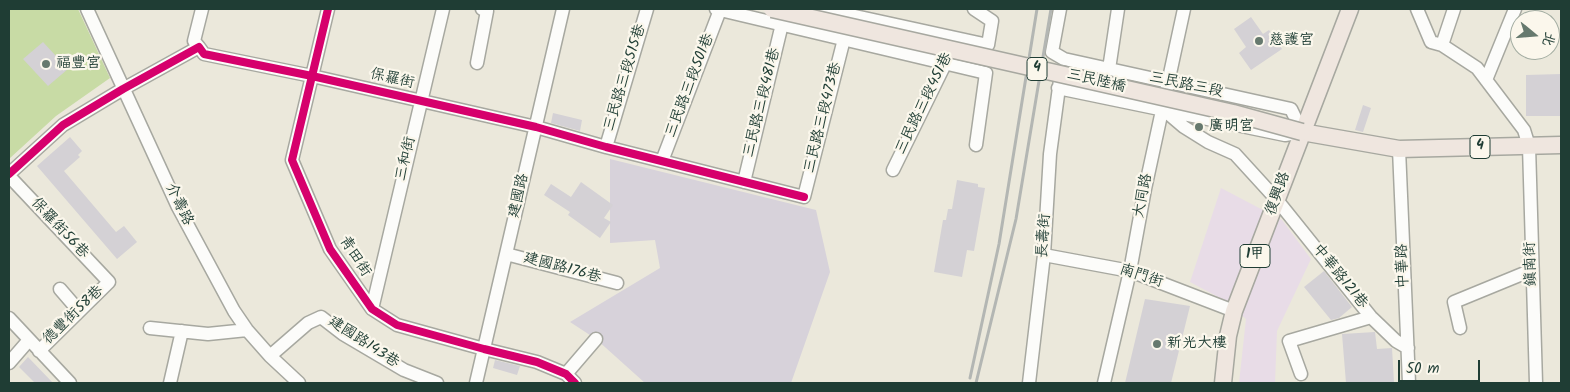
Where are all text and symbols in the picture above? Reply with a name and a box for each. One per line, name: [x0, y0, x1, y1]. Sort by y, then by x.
north arrow: [1510, 10, 1560, 60]
street label: 三民路三段515巷: [601, 22, 651, 134]
text: 北: [1536, 29, 1561, 49]
street label: 三民路三段501巷: [663, 31, 719, 141]
place label: 慈護宮: [1269, 32, 1314, 50]
marker: 慈護宮: [1253, 35, 1265, 47]
street label: 三民路三段481巷: [741, 46, 785, 160]
street label: 三民路三段451巷: [893, 50, 957, 158]
place label: 福豐宮: [56, 55, 101, 73]
marker: 福豐宮: [40, 58, 52, 70]
road number: 4: [1027, 58, 1047, 80]
street label: 三民路三段473巷: [802, 61, 846, 175]
street label: 保羅街: [368, 66, 416, 94]
street label: 三民陸橋: [1065, 66, 1127, 98]
street label: 三民路三段: [1147, 69, 1225, 103]
place label: 廣明宮: [1209, 118, 1254, 136]
marker: 廣明宮: [1193, 121, 1205, 133]
street label: 三和街: [393, 135, 421, 183]
road number: 4: [1470, 136, 1490, 158]
street label: 復興路: [1263, 170, 1295, 218]
street label: 建國路: [506, 172, 534, 220]
street label: 大同路: [1131, 172, 1157, 220]
street label: 介壽路: [160, 181, 196, 229]
street label: 保羅街56巷: [26, 195, 92, 263]
street label: 長壽街: [1034, 213, 1056, 259]
street label: 青田街: [334, 233, 374, 281]
street label: 中華路121巷: [1307, 241, 1371, 313]
street label: 鎮南街: [1522, 241, 1542, 287]
street label: 中華路: [1394, 243, 1414, 289]
road number: 1甲: [1240, 245, 1270, 268]
street label: 建國路176巷: [521, 250, 603, 288]
street label: 南門街: [1117, 261, 1165, 293]
street label: 德豐街58巷: [40, 283, 108, 349]
street label: 建國路143巷: [324, 313, 402, 373]
place label: 新光大樓: [1167, 335, 1227, 353]
marker: 新光大樓: [1151, 338, 1163, 350]
scale bar: [1400, 350, 1482, 382]
text: 50 m: [1406, 357, 1440, 381]

